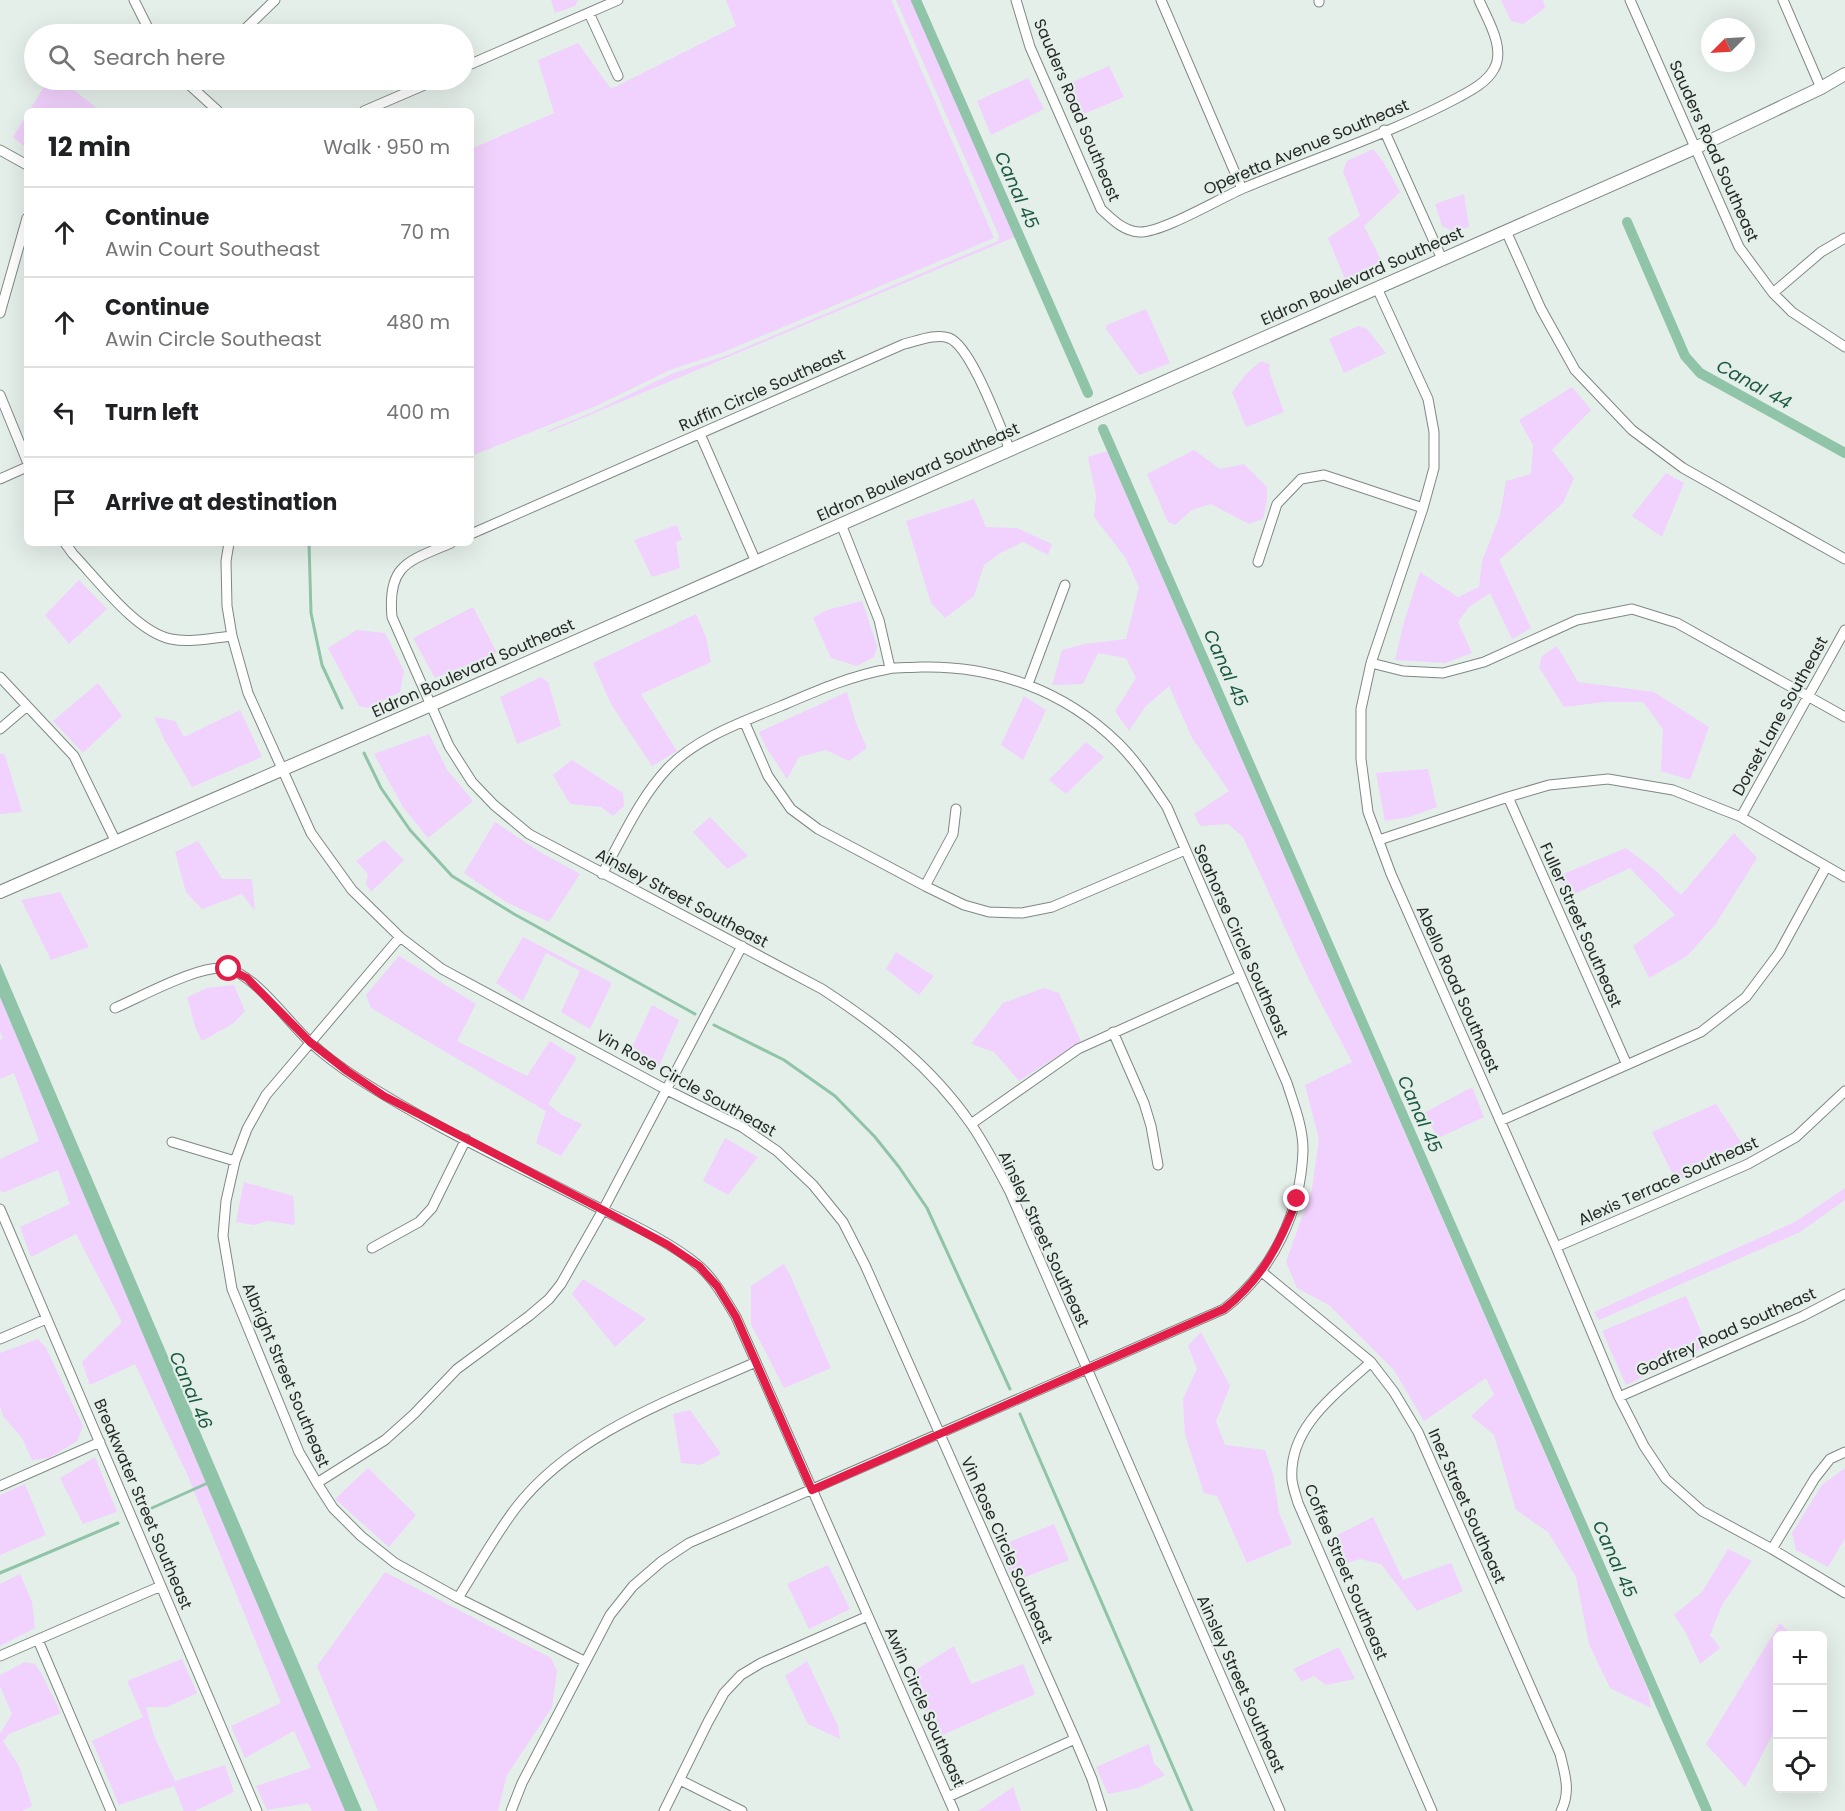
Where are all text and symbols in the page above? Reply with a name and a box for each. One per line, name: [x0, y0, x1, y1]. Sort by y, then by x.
street label: Sauders Road Southeast: [1028, 15, 1126, 205]
north arrow: [1701, 18, 1755, 72]
search box: [24, 24, 474, 90]
icon: search: [45, 41, 78, 74]
text: Search here: [93, 42, 226, 73]
street label: Sauders Road Southeast: [1664, 57, 1765, 246]
street label: Operetta Avenue Southeast: [1200, 93, 1412, 201]
text: 12 min: [48, 129, 131, 165]
text: Walk · 950 m: [323, 133, 450, 161]
water label: Canal 45: [989, 147, 1045, 233]
text: Continue: [105, 202, 209, 233]
icon: ahead: [48, 216, 81, 249]
text: 70 m: [401, 218, 450, 246]
street label: Eldron Boulevard Southeast: [1257, 221, 1467, 331]
text: Awin Court Southeast: [105, 235, 320, 263]
text: Continue: [105, 292, 209, 323]
icon: ahead: [48, 306, 81, 339]
text: 480 m: [386, 308, 450, 336]
text: Awin Circle Southeast: [105, 325, 322, 353]
street label: Ruffin Circle Southeast: [675, 343, 849, 437]
water label: Canal 44: [1712, 353, 1796, 415]
icon: left: [48, 396, 81, 429]
text: Turn left: [105, 397, 199, 428]
text: 400 m: [386, 398, 450, 426]
street label: Eldron Boulevard Southeast: [813, 417, 1023, 527]
icon: arrive: [48, 486, 81, 519]
text: Arrive at destination: [105, 487, 337, 518]
street label: Eldron Boulevard Southeast: [368, 613, 578, 723]
water label: Canal 45: [1198, 625, 1254, 711]
street label: Dorset Lane Southeast: [1727, 632, 1834, 800]
street label: Fuller Street Southeast: [1534, 839, 1628, 1011]
street label: Seahorse Circle Southeast: [1188, 840, 1294, 1042]
street label: Ainsley Street Southeast: [592, 843, 772, 953]
street label: Abello Road Southeast: [1411, 902, 1505, 1076]
route start: [215, 955, 241, 981]
street label: Vin Rose Circle Southeast: [592, 1024, 780, 1142]
water label: Canal 45: [1392, 1071, 1448, 1157]
street label: Alexis Terrace Southeast: [1574, 1131, 1762, 1231]
street label: Ainsley Street Southeast: [993, 1147, 1095, 1331]
route end: [1283, 1185, 1309, 1211]
street label: Albright Street Southeast: [237, 1279, 335, 1471]
street label: Godfrey Road Southeast: [1632, 1282, 1820, 1382]
water label: Canal 46: [163, 1347, 219, 1433]
street label: Breakwater Street Southeast: [88, 1395, 198, 1613]
street label: Inez Street Southeast: [1422, 1425, 1512, 1587]
street label: Vin Rose Circle Southeast: [955, 1453, 1059, 1647]
street label: Coffee Street Southeast: [1298, 1480, 1394, 1664]
water label: Canal 45: [1587, 1516, 1643, 1602]
street label: Ainsley Street Southeast: [1191, 1591, 1291, 1777]
street label: Awin Circle Southeast: [879, 1623, 971, 1791]
map controls: [1773, 1631, 1827, 1793]
button: +: [1773, 1631, 1827, 1685]
button: −: [1773, 1685, 1827, 1739]
button: locate: [1773, 1739, 1827, 1793]

